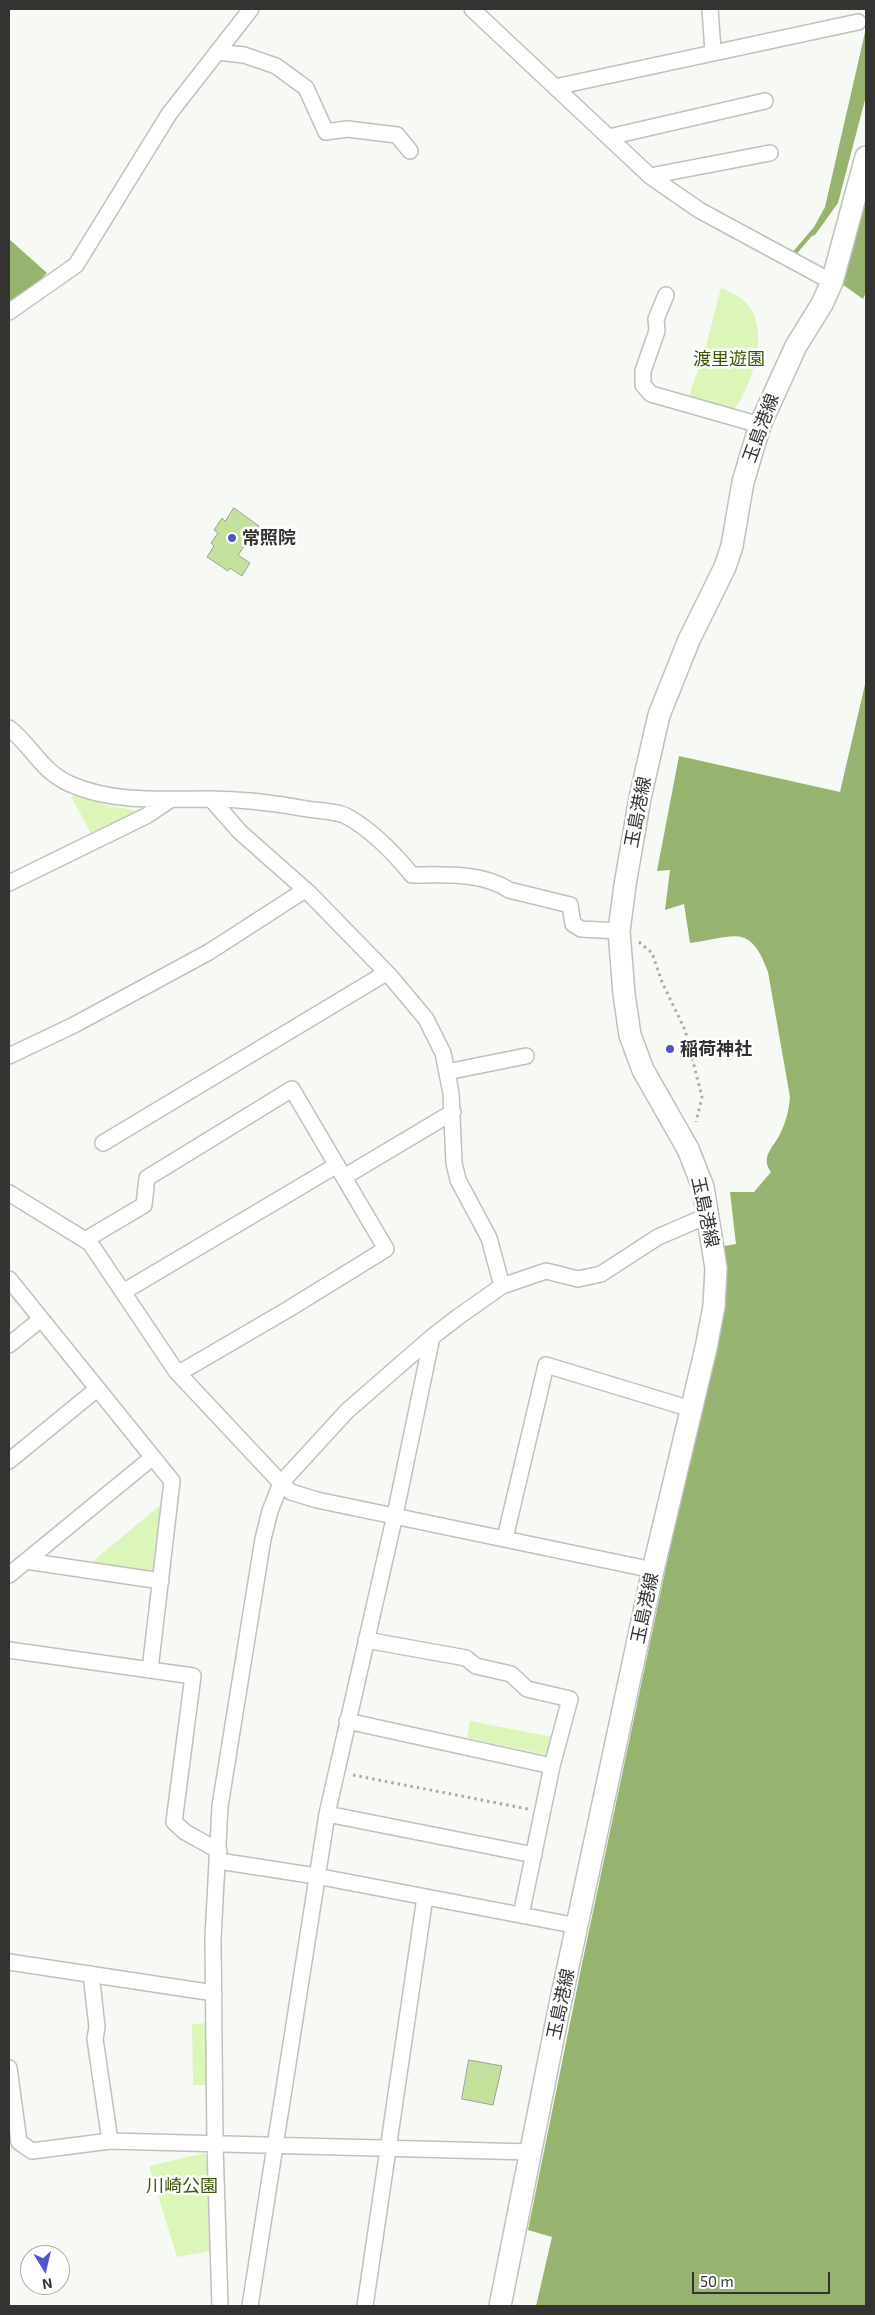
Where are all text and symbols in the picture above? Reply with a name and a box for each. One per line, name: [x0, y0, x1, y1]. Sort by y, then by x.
park label: 渡里遊園: [693, 348, 765, 370]
street label: 玉島港線: [739, 390, 783, 466]
place label: 常照院: [242, 527, 296, 549]
marker: 常照院: [226, 532, 238, 544]
street label: 玉島港線: [621, 775, 655, 849]
place label: 稲荷神社: [680, 1038, 752, 1060]
marker: 稲荷神社: [664, 1043, 676, 1055]
street label: 玉島港線: [687, 1175, 723, 1249]
street label: 玉島港線: [627, 1571, 663, 1645]
street label: 玉島港線: [543, 1967, 579, 2041]
park label: 川崎公園: [146, 2175, 218, 2197]
north arrow: [20, 2245, 70, 2295]
scale bar: [695, 2262, 832, 2294]
text: 50 m: [700, 2272, 734, 2290]
text: N: [41, 2275, 54, 2294]

